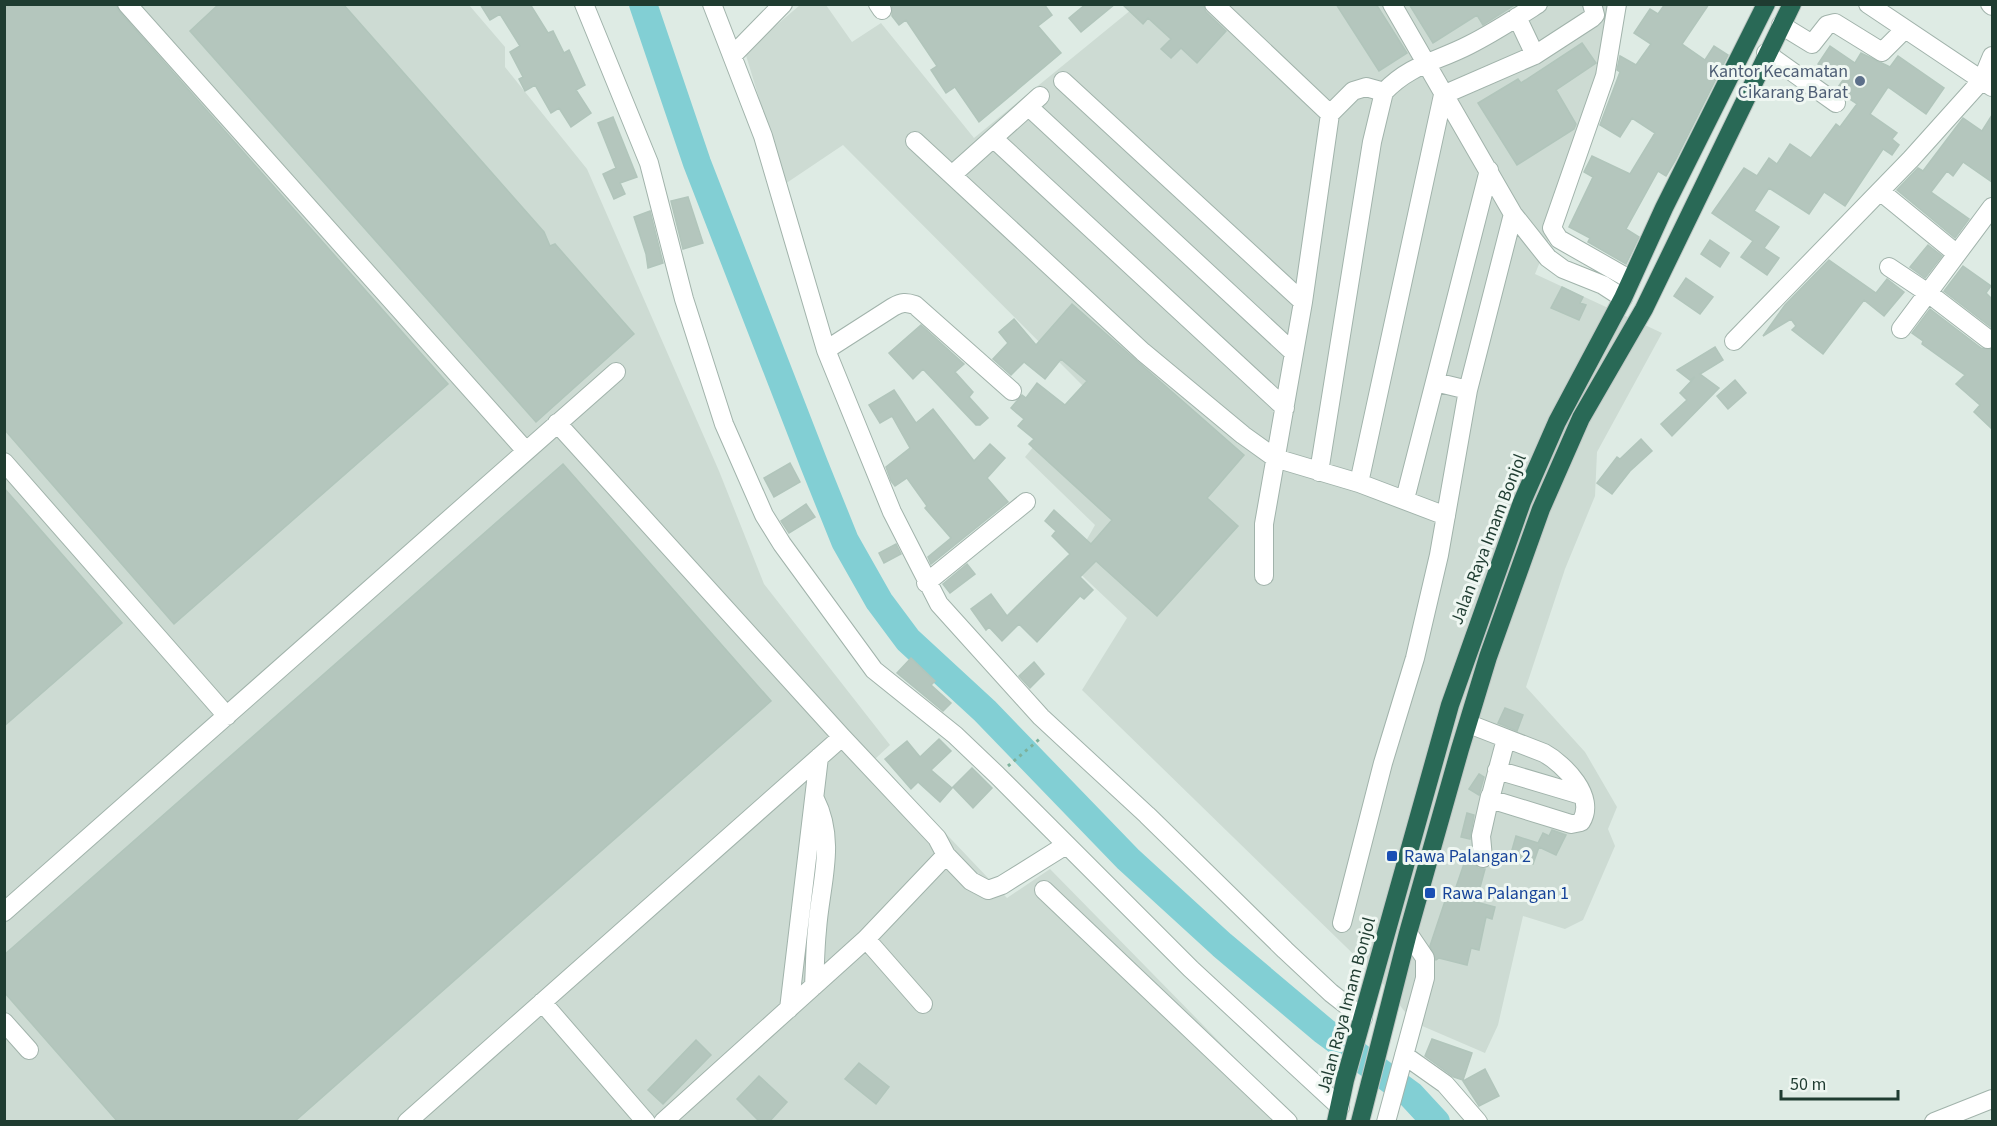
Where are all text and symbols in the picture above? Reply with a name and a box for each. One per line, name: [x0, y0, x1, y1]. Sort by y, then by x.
place label: Kantor Kecamatan Cikarang Barat: [1709, 59, 1848, 105]
marker: Kantor Kecamatan Cikarang Barat: [1853, 74, 1867, 88]
street label: Jalan Raya Imam Bonjol: [1444, 450, 1533, 628]
place label: Rawa Palangan 2: [1404, 844, 1531, 869]
marker: Rawa Palangan 2: [1385, 849, 1399, 863]
place label: Rawa Palangan 1: [1442, 881, 1569, 906]
marker: Rawa Palangan 1: [1423, 886, 1437, 900]
street label: Jalan Raya Imam Bonjol: [1311, 914, 1382, 1096]
scale bar: [1781, 1063, 1898, 1101]
text: 50 m: [1790, 1072, 1826, 1097]

